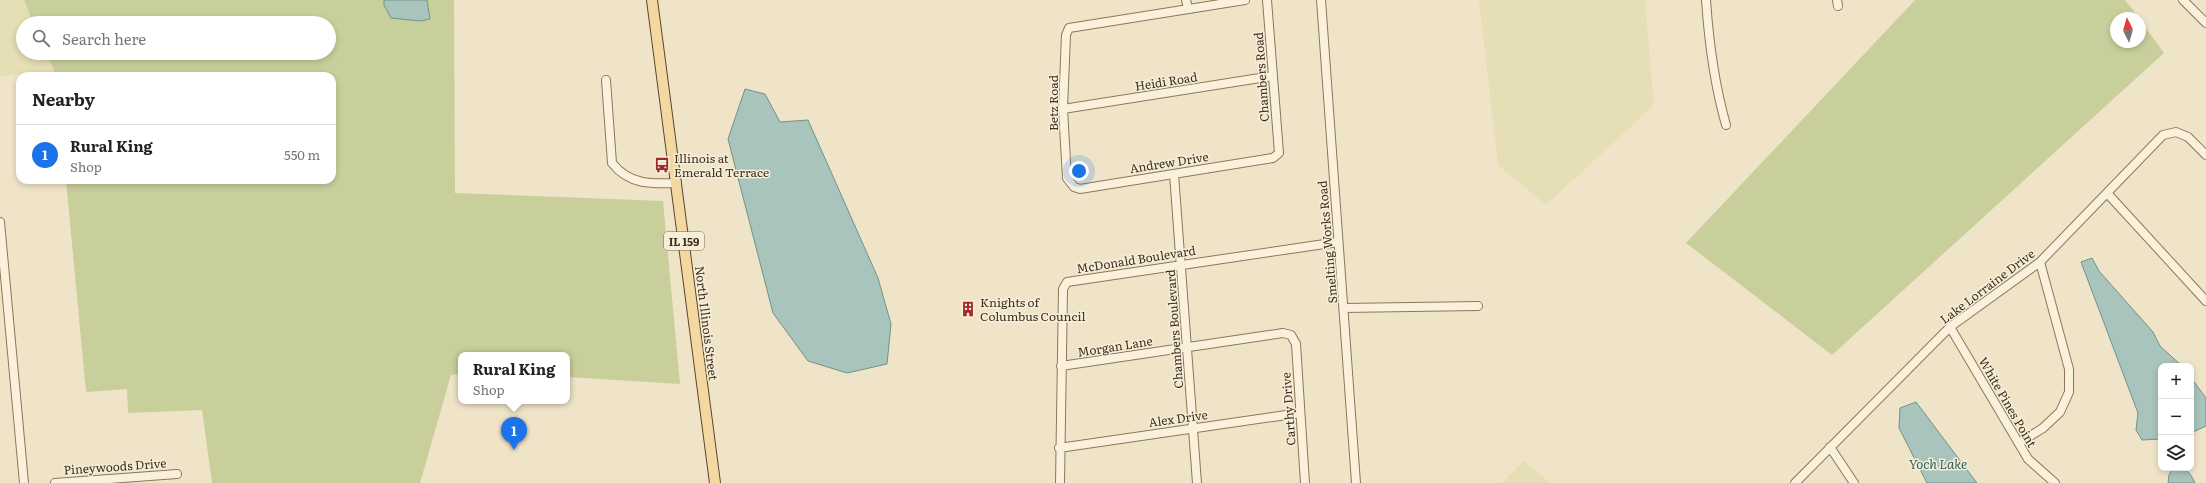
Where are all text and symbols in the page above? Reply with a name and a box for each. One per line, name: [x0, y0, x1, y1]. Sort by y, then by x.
north arrow: [2110, 12, 2146, 48]
search box: [16, 16, 336, 60]
icon: search: [30, 27, 52, 49]
text: Search here: [62, 27, 146, 50]
street label: Chambers Road: [1249, 31, 1273, 122]
street label: Heidi Road: [1133, 67, 1199, 95]
street label: Betz Road: [1044, 74, 1062, 131]
text: Nearby: [32, 86, 95, 111]
text: Rural King: [70, 134, 153, 157]
text: 1: [42, 145, 48, 164]
text: 550 m: [284, 145, 320, 164]
street label: Andrew Drive: [1128, 147, 1210, 177]
place label: Illinois at Emerald Terrace: [674, 149, 769, 181]
bus stop icon: Illinois at Emerald Terrace: [653, 156, 671, 174]
text: Shop: [70, 157, 102, 176]
your location: [1069, 161, 1089, 181]
street label: Smelting Works Road: [1313, 179, 1341, 304]
road number: IL 159: [664, 232, 704, 250]
street label: McDonald Boulevard: [1075, 241, 1198, 277]
street label: Lake Lorraine Drive: [1936, 244, 2038, 328]
street label: North Illinois Street: [691, 265, 723, 381]
street label: Chambers Boulevard: [1161, 268, 1187, 389]
place label: Knights of Columbus Council: [980, 293, 1085, 325]
building icon: Knights of Columbus Council: [959, 300, 977, 318]
street label: Morgan Lane: [1076, 331, 1154, 361]
popup: [458, 352, 570, 404]
street label: White Pines Point: [1975, 353, 2041, 451]
text: Rural King: [473, 357, 555, 380]
map controls: [2158, 363, 2194, 471]
button: +: [2158, 363, 2194, 399]
street label: Carthy Drive: [1276, 372, 1300, 446]
text: Shop: [473, 380, 504, 399]
button: −: [2158, 399, 2194, 435]
street label: Alex Drive: [1147, 405, 1209, 431]
pin: 1: [501, 417, 527, 450]
button: layers: [2158, 435, 2194, 471]
street label: Pineywoods Drive: [63, 453, 167, 479]
water label: Yoch Lake: [1909, 454, 1967, 473]

